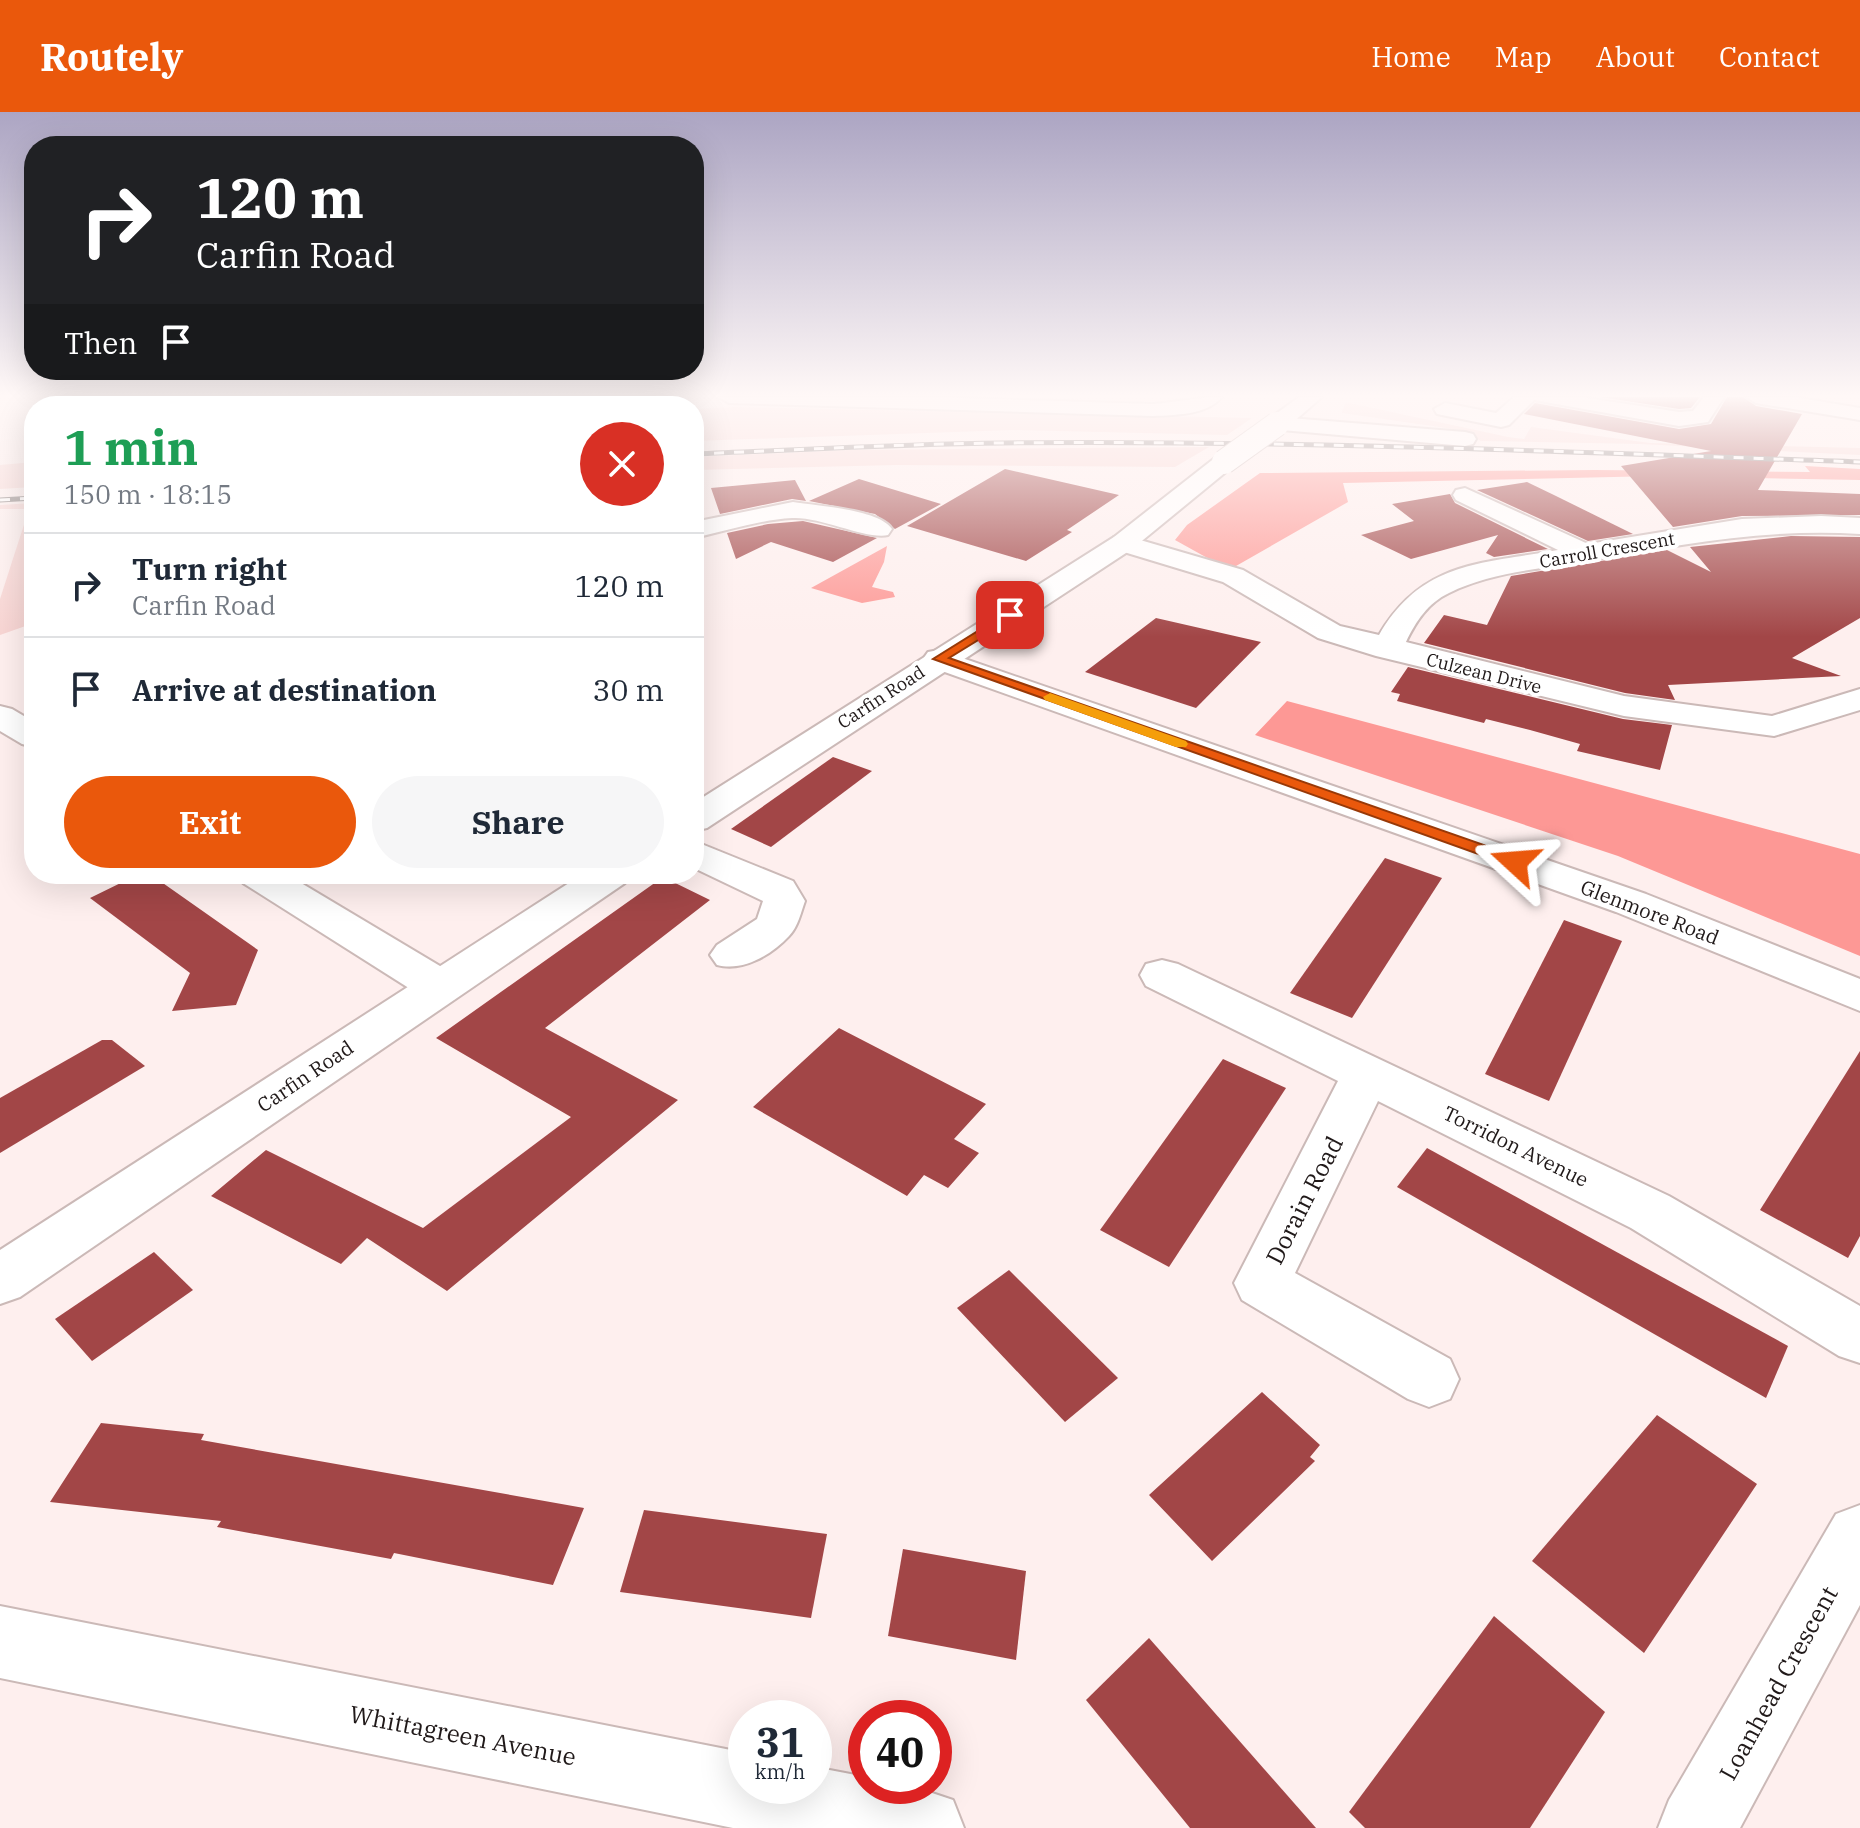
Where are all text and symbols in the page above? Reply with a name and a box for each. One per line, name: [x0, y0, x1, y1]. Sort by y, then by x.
text: Routely: [40, 32, 183, 81]
text: Home: [1371, 38, 1451, 75]
text: Map: [1495, 38, 1552, 75]
text: About: [1596, 38, 1675, 75]
text: Contact: [1719, 38, 1820, 75]
text: 120 m: [196, 161, 364, 233]
icon: right: [64, 168, 168, 272]
text: Carfin Road: [196, 231, 395, 278]
icon: arrive: [154, 320, 198, 364]
text: Then: [64, 323, 138, 362]
text: 1 min: [64, 416, 198, 478]
button: close: [580, 422, 664, 506]
text: 150 m · 18:15: [64, 477, 232, 511]
street label: Carroll Crescent: [1538, 527, 1676, 573]
text: Turn right: [132, 549, 287, 588]
icon: right: [64, 563, 108, 607]
text: 120 m: [574, 566, 664, 605]
pin: [976, 581, 1044, 649]
text: Carfin Road: [132, 588, 276, 622]
icon: arrive: [988, 593, 1032, 637]
street label: Culzean Drive: [1424, 648, 1544, 698]
street label: Carfin Road: [833, 660, 929, 734]
icon: arrive: [64, 667, 108, 711]
text: Arrive at destination: [132, 670, 437, 709]
text: 30 m: [592, 670, 664, 709]
button: Exit: [64, 776, 356, 868]
button: Share: [372, 776, 664, 868]
position arrow: [1473, 820, 1557, 904]
street label: Glenmore Road: [1577, 873, 1723, 951]
street label: Carfin Road: [252, 1034, 358, 1118]
street label: Torridon Avenue: [1439, 1099, 1593, 1193]
street label: Dorain Road: [1258, 1130, 1350, 1270]
street label: Loanhead Crescent: [1711, 1580, 1845, 1786]
street label: Whittagreen Avenue: [347, 1697, 579, 1773]
speed limit sign: 40: [848, 1700, 952, 1804]
text: 31: [756, 1716, 804, 1768]
text: km/h: [755, 1758, 805, 1785]

